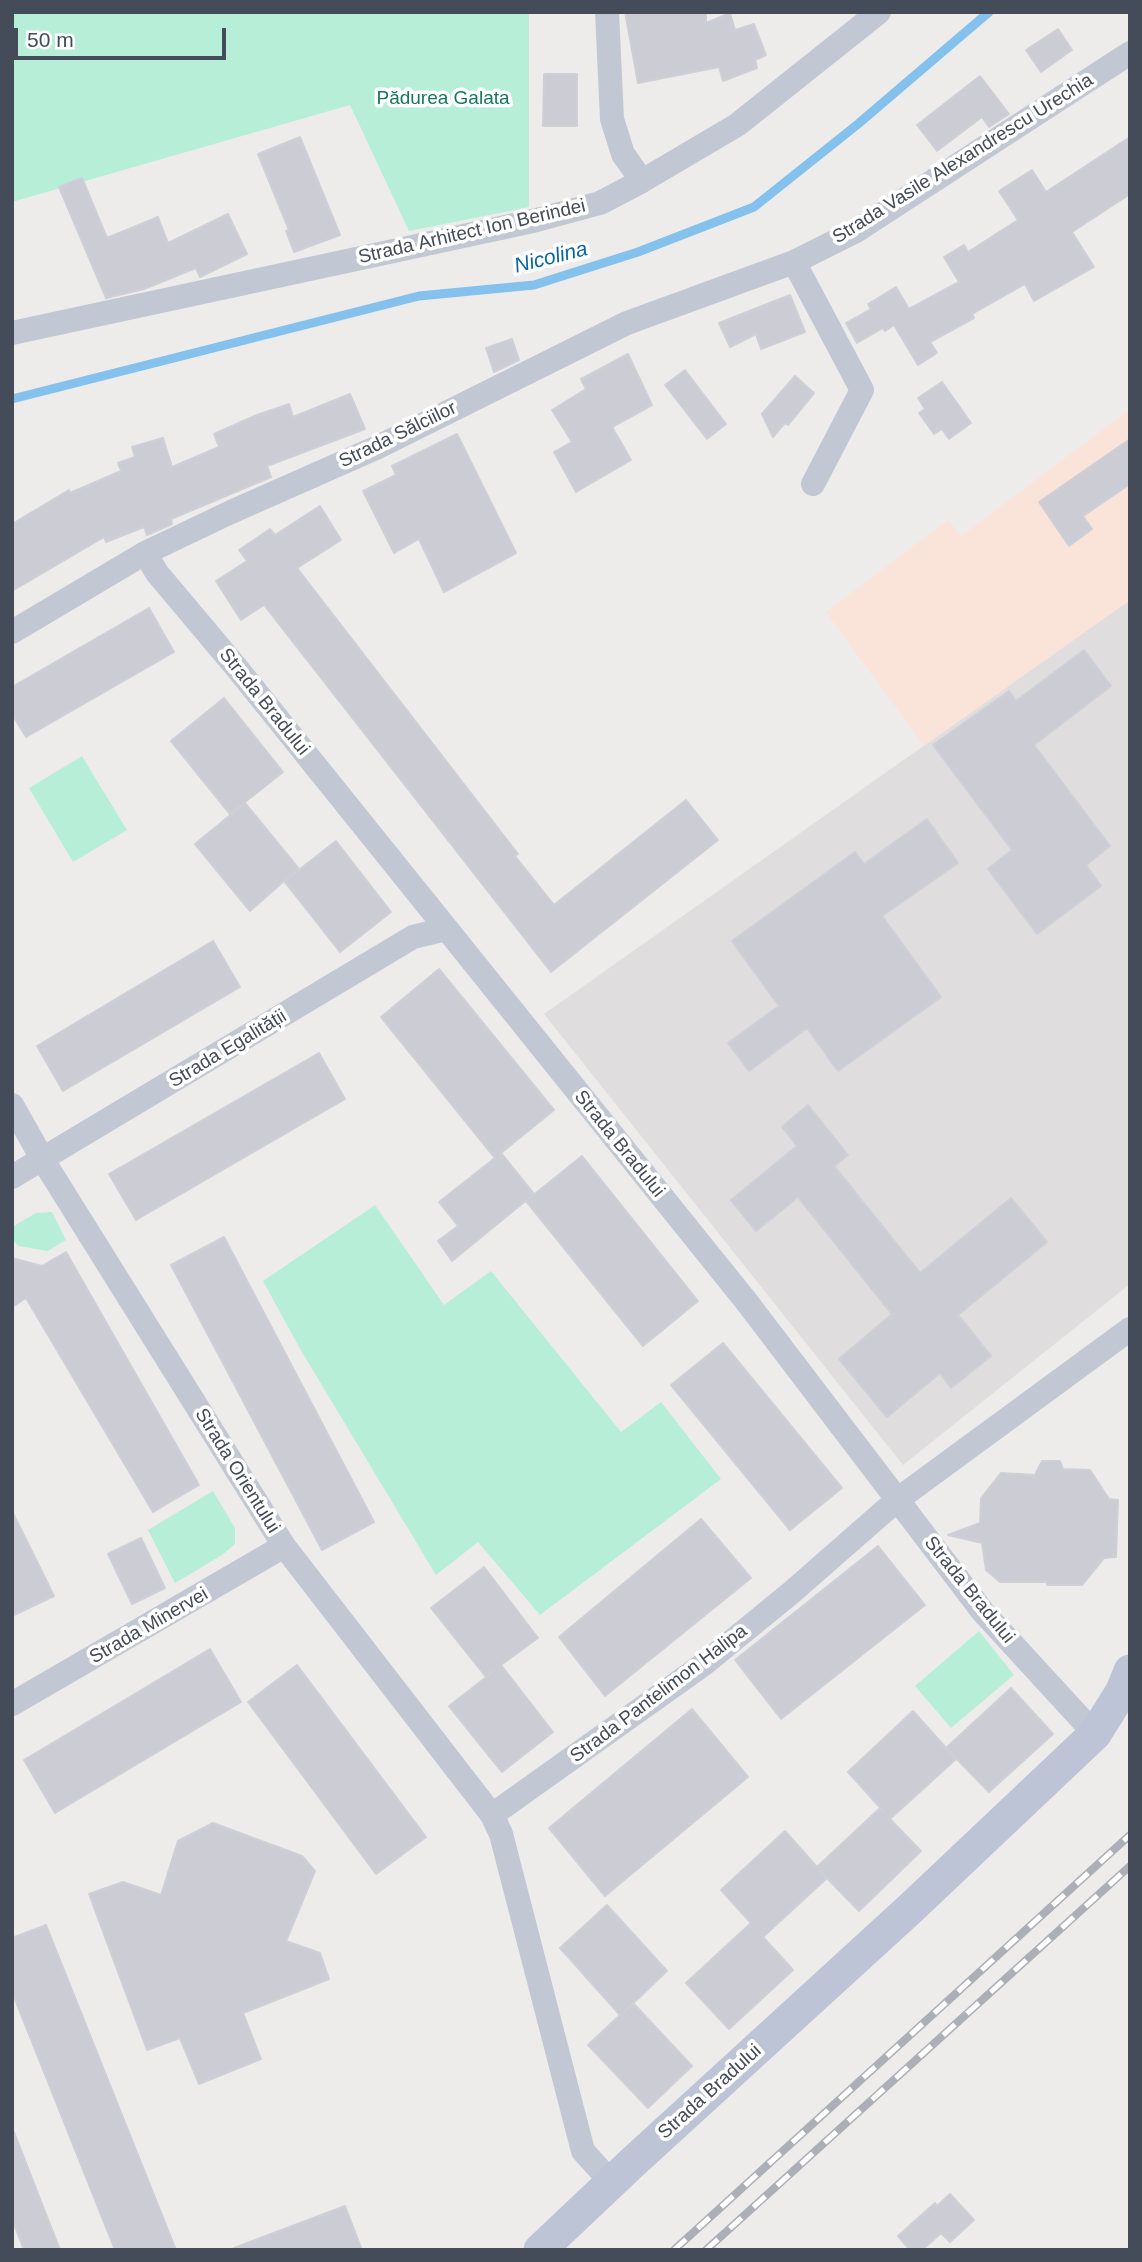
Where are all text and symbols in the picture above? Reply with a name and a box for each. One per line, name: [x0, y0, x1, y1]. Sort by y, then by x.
scale bar: [18, 14, 229, 58]
text: 50 m: [27, 28, 74, 51]
street label: Strada Vasile Alexandrescu Urechia: [829, 69, 1097, 249]
park label: Pădurea Galata: [376, 88, 510, 110]
street label: Strada Arhitect Ion Berindei: [356, 195, 588, 269]
water label: Nicolina: [512, 237, 590, 279]
street label: Strada Sălciilor: [336, 397, 460, 473]
street label: Strada Bradului: [214, 644, 314, 760]
street label: Strada Egalității: [165, 1005, 291, 1093]
street label: Strada Bradului: [569, 1086, 669, 1202]
street label: Strada Orientului: [190, 1405, 284, 1537]
street label: Strada Bradului: [919, 1532, 1019, 1648]
street label: Strada Minervei: [86, 1583, 212, 1669]
street label: Strada Pantelimon Halipa: [566, 1620, 752, 1768]
street label: Strada Bradului: [654, 2040, 766, 2144]

